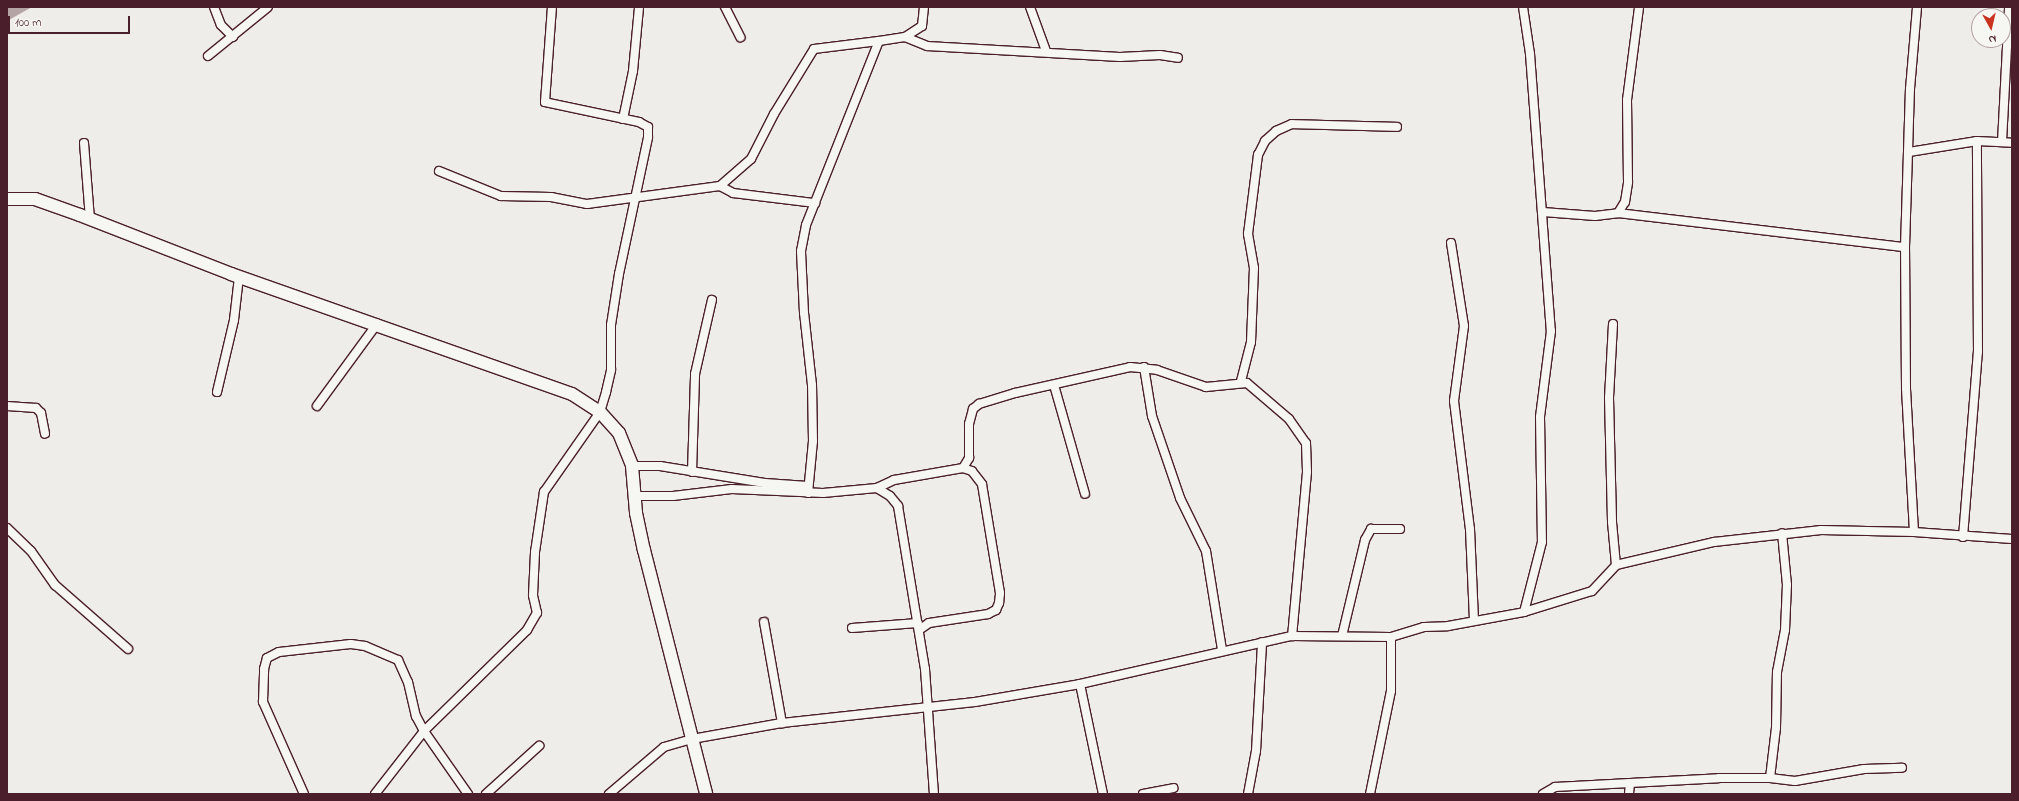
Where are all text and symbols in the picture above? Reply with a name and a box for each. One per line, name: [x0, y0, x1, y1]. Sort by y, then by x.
scale bar: [10, 8, 132, 34]
north arrow: [1971, 8, 2011, 48]
text: 100 m: [15, 14, 42, 32]
text: N: [1988, 30, 1997, 47]

